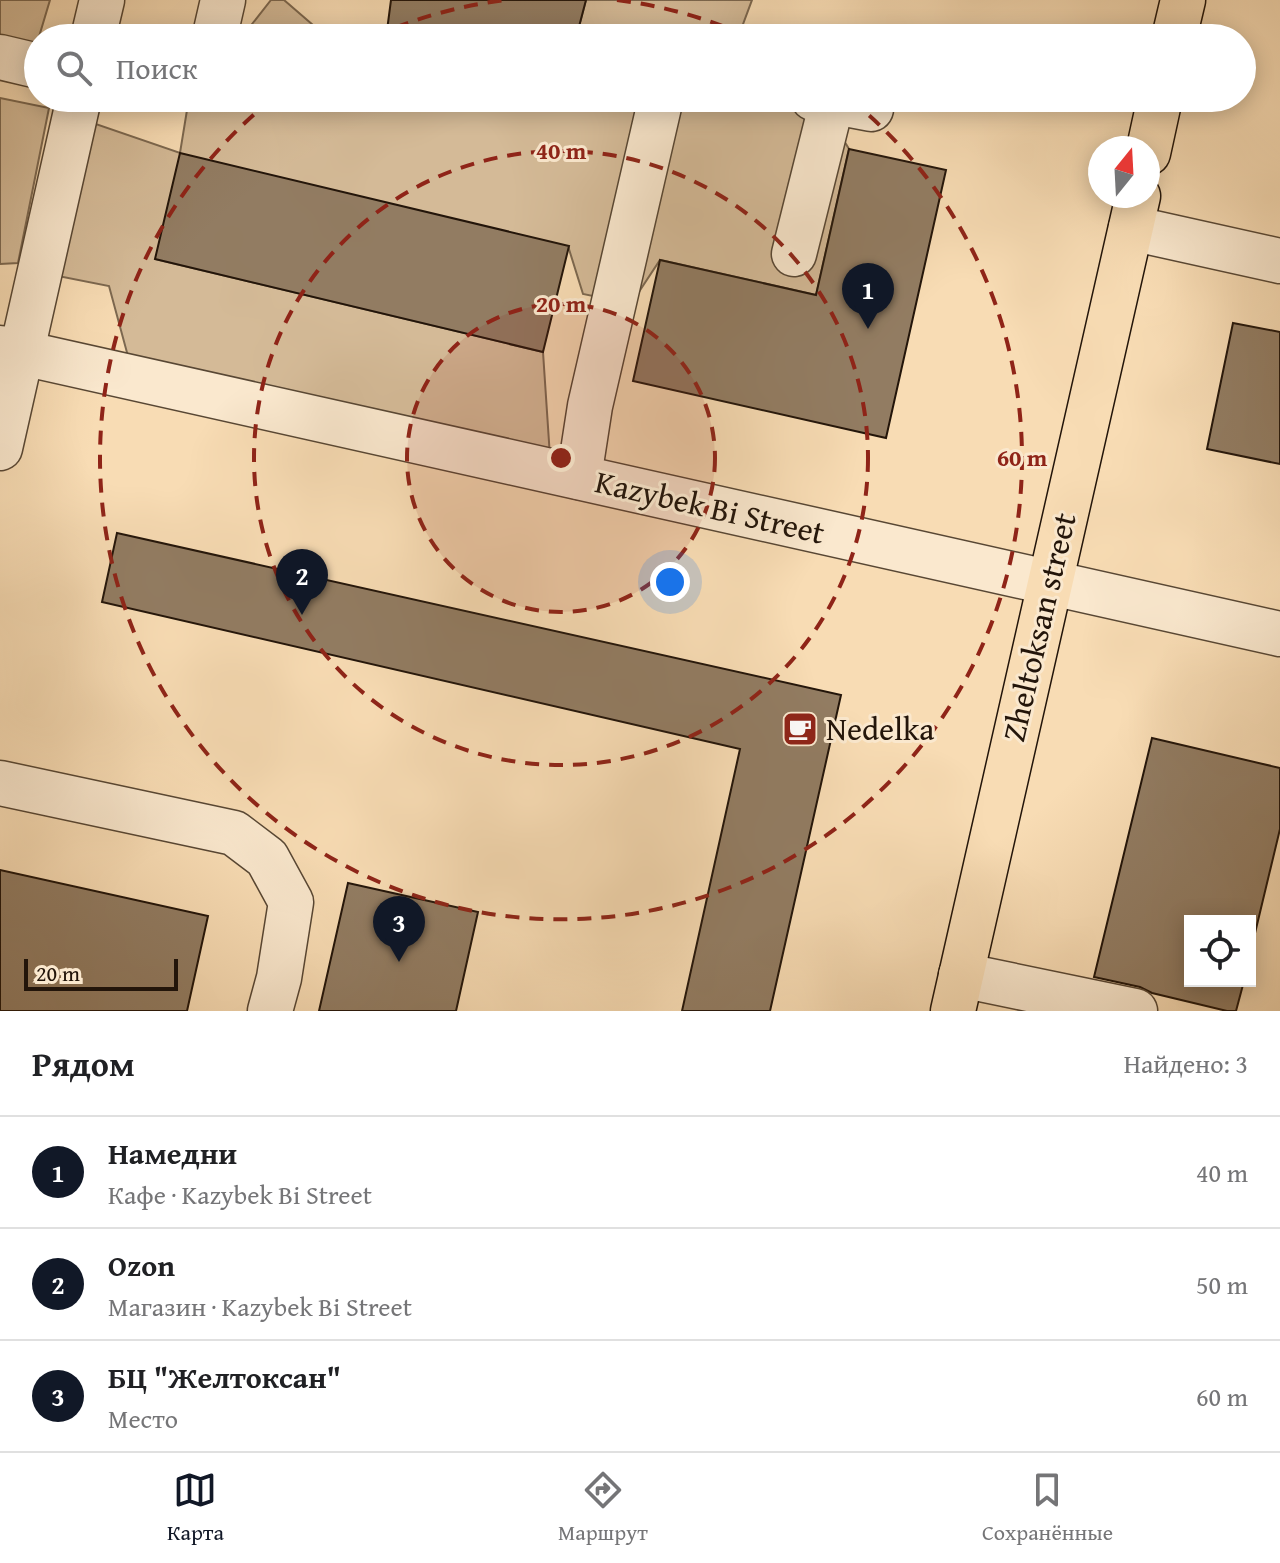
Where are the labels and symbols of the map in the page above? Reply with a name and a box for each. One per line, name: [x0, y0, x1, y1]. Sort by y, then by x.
text: 40 m: [536, 133, 587, 168]
north arrow: [1088, 136, 1160, 208]
pin: 1: [842, 263, 894, 329]
text: 20 m: [536, 286, 587, 321]
text: 60 m: [997, 440, 1048, 475]
centre of rings: [547, 444, 575, 472]
street label: Kazybek Bi Street: [591, 457, 829, 556]
street label: Zheltoksan street: [989, 508, 1088, 746]
pin: 2: [276, 549, 328, 615]
your location: [650, 562, 690, 602]
place label: Nedelka: [826, 705, 934, 752]
cafe icon: Nedelka: [781, 710, 819, 748]
pin: 3: [373, 896, 425, 962]
scale bar: [24, 955, 178, 991]

